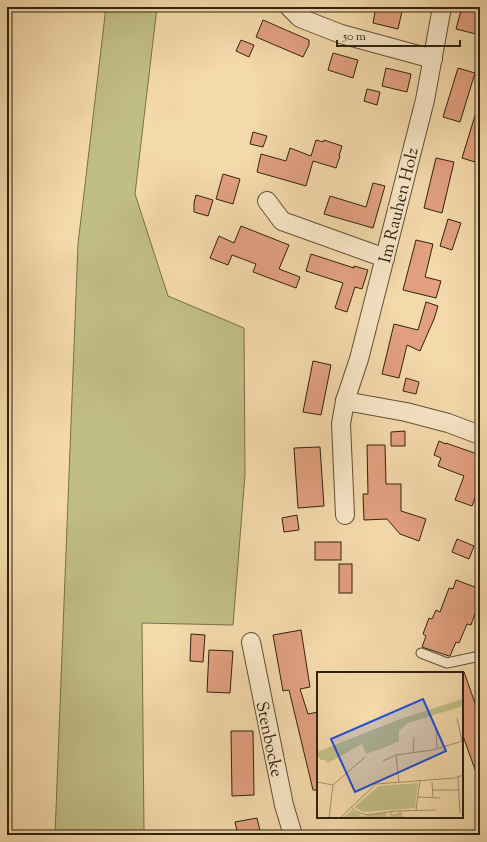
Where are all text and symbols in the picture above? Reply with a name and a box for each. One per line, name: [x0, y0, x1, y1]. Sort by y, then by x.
scale bar: [337, 22, 460, 48]
text: 50 m: [342, 28, 366, 46]
street label: Im Rauhen Holz: [374, 145, 426, 266]
inset map: [317, 672, 463, 818]
street label: Stenbocke: [248, 699, 288, 780]

